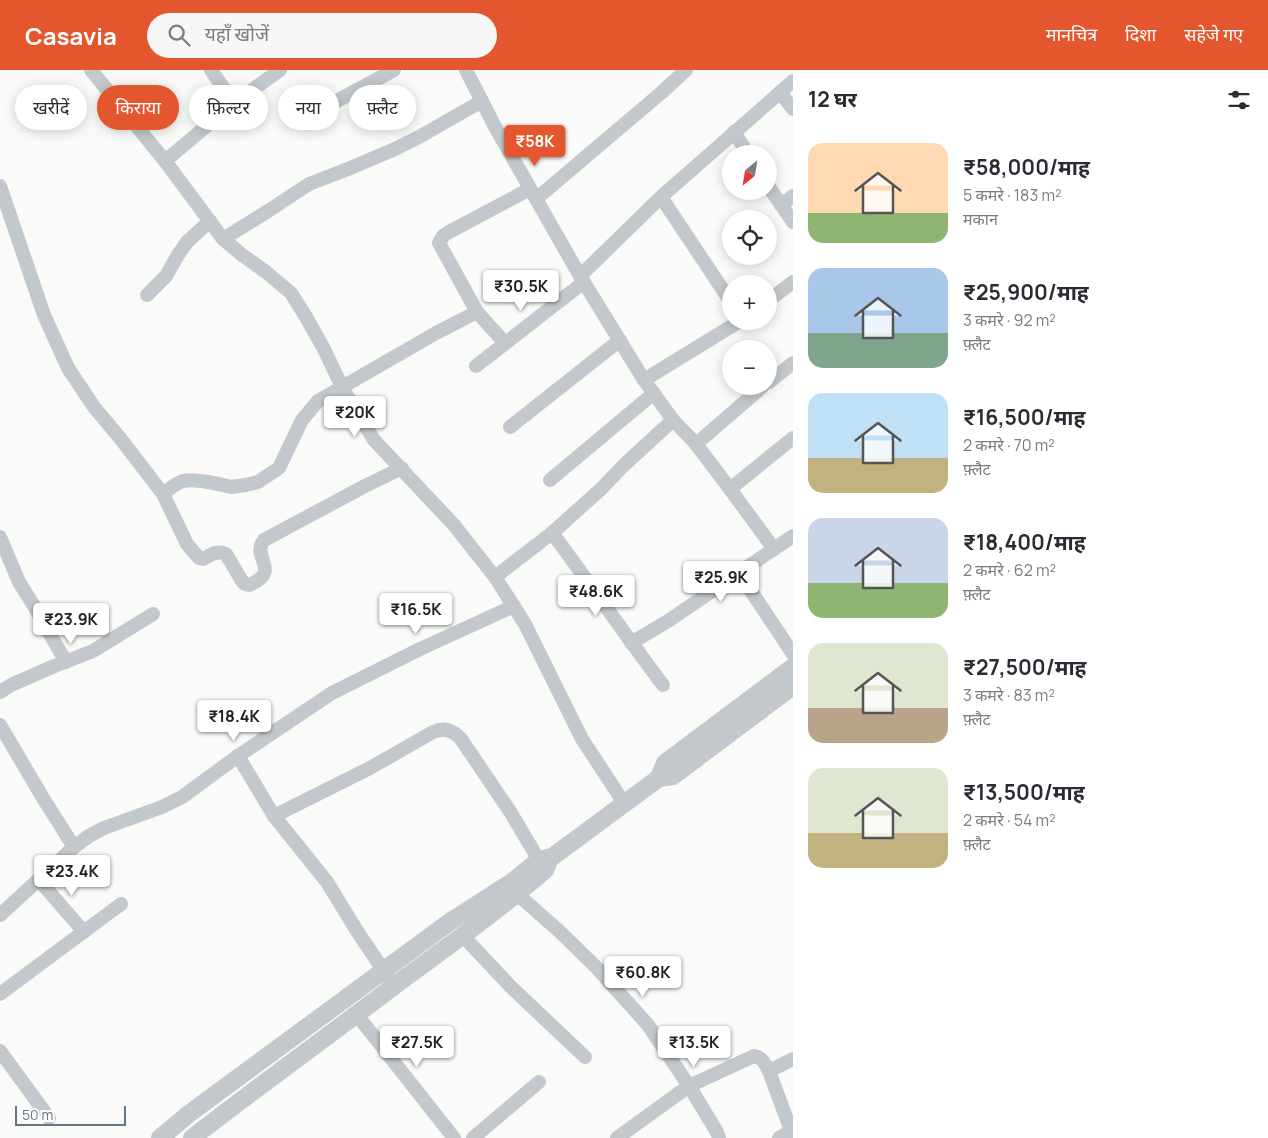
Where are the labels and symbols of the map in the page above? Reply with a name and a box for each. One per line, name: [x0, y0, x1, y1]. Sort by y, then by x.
pin: ₹58K: [505, 124, 565, 167]
north arrow: [722, 145, 778, 200]
pin: ₹30.5K: [480, 270, 562, 312]
pin: ₹20K: [325, 396, 385, 438]
pin: ₹25.9K: [680, 560, 762, 603]
pin: ₹48.6K: [555, 574, 637, 617]
pin: ₹16.5K: [375, 592, 457, 635]
pin: ₹23.9K: [30, 602, 112, 645]
pin: ₹18.4K: [193, 700, 275, 742]
pin: ₹23.4K: [31, 854, 113, 897]
pin: ₹60.8K: [602, 956, 684, 998]
pin: ₹27.5K: [376, 1026, 458, 1068]
pin: ₹13.5K: [653, 1026, 735, 1068]
scale bar: [15, 1103, 126, 1126]

